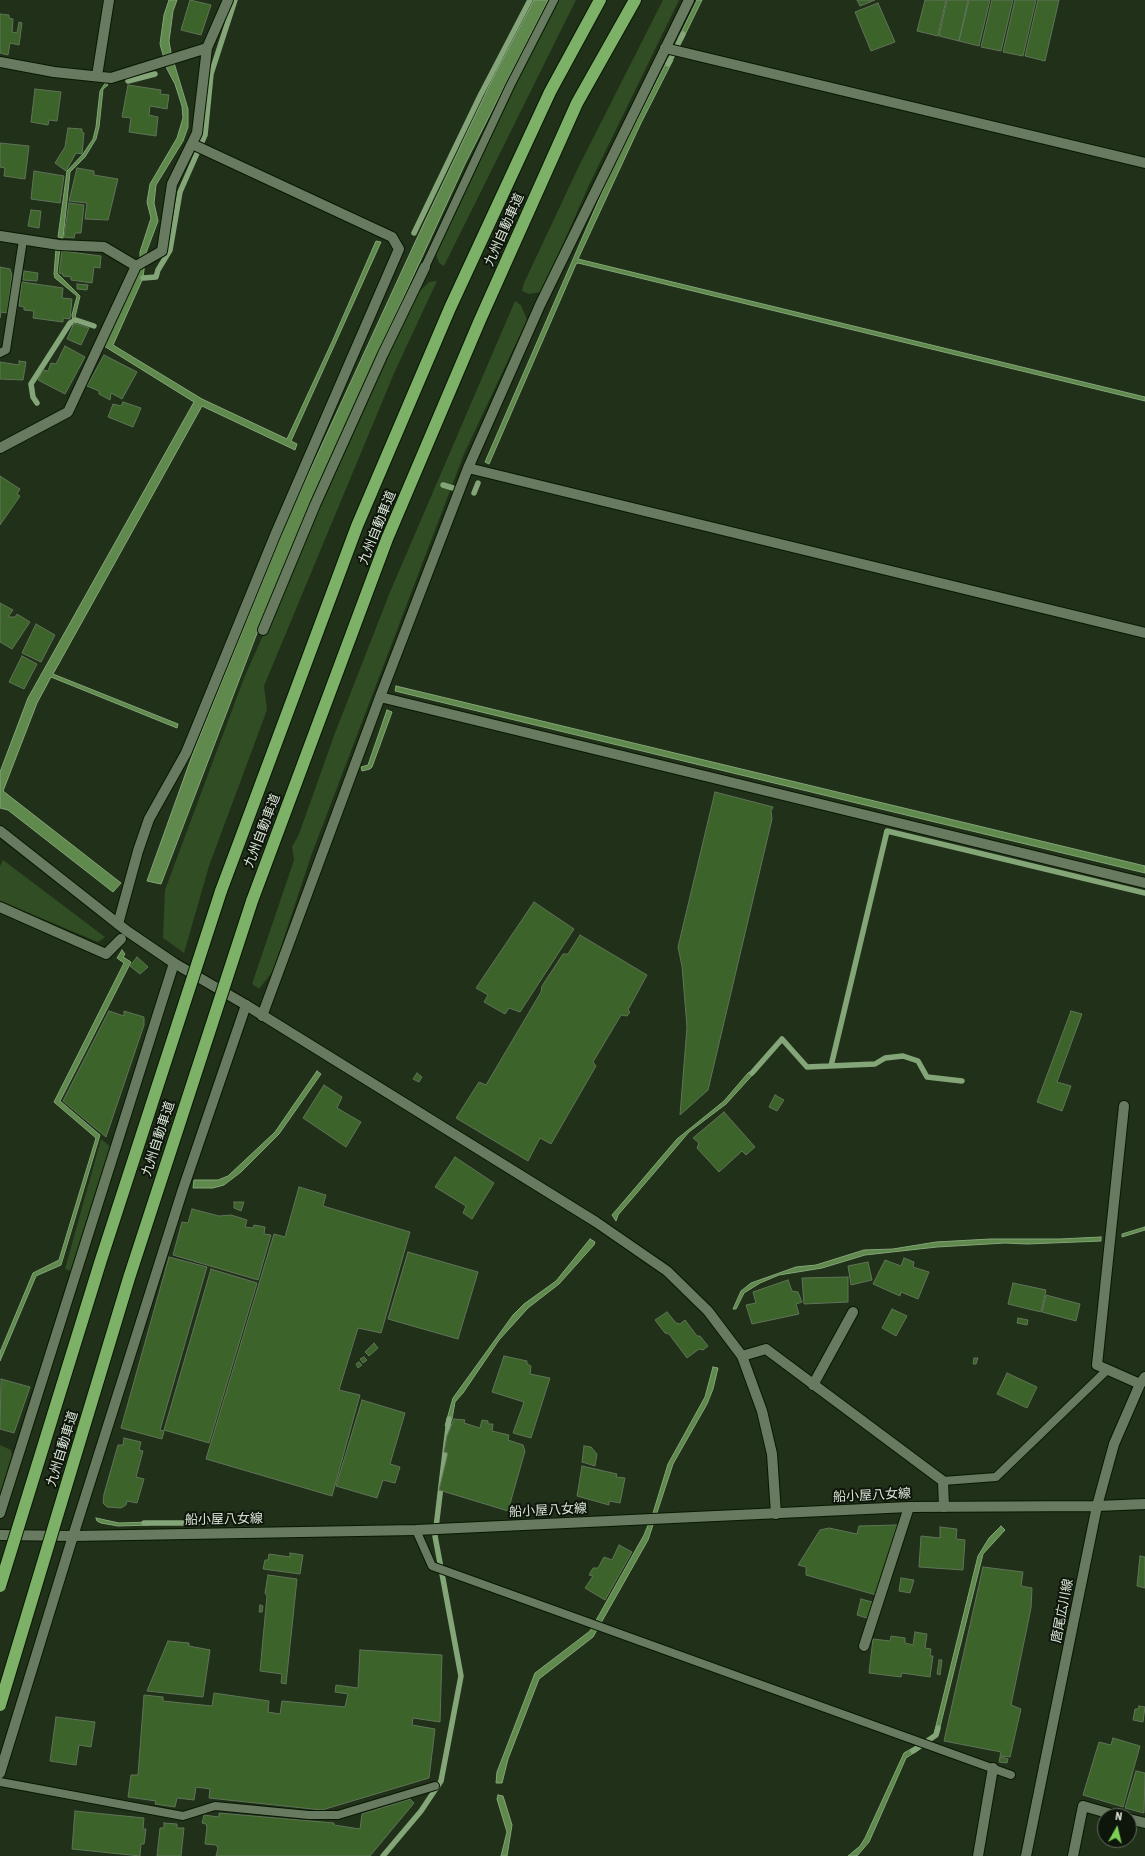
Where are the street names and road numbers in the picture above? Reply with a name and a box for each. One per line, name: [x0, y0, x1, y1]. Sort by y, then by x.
street label: 九州自動車道: [482, 191, 528, 269]
street label: 九州自動車道: [356, 489, 400, 567]
street label: 九州自動車道: [242, 792, 284, 870]
street label: 九州自動車道: [140, 1099, 178, 1179]
street label: 九州自動車道: [44, 1409, 82, 1489]
street label: 船小屋八女線: [833, 1486, 911, 1506]
street label: 船小屋八女線: [509, 1501, 587, 1521]
street label: 船小屋八女線: [185, 1512, 263, 1528]
street label: 唐尾広川線: [1049, 1578, 1077, 1644]

